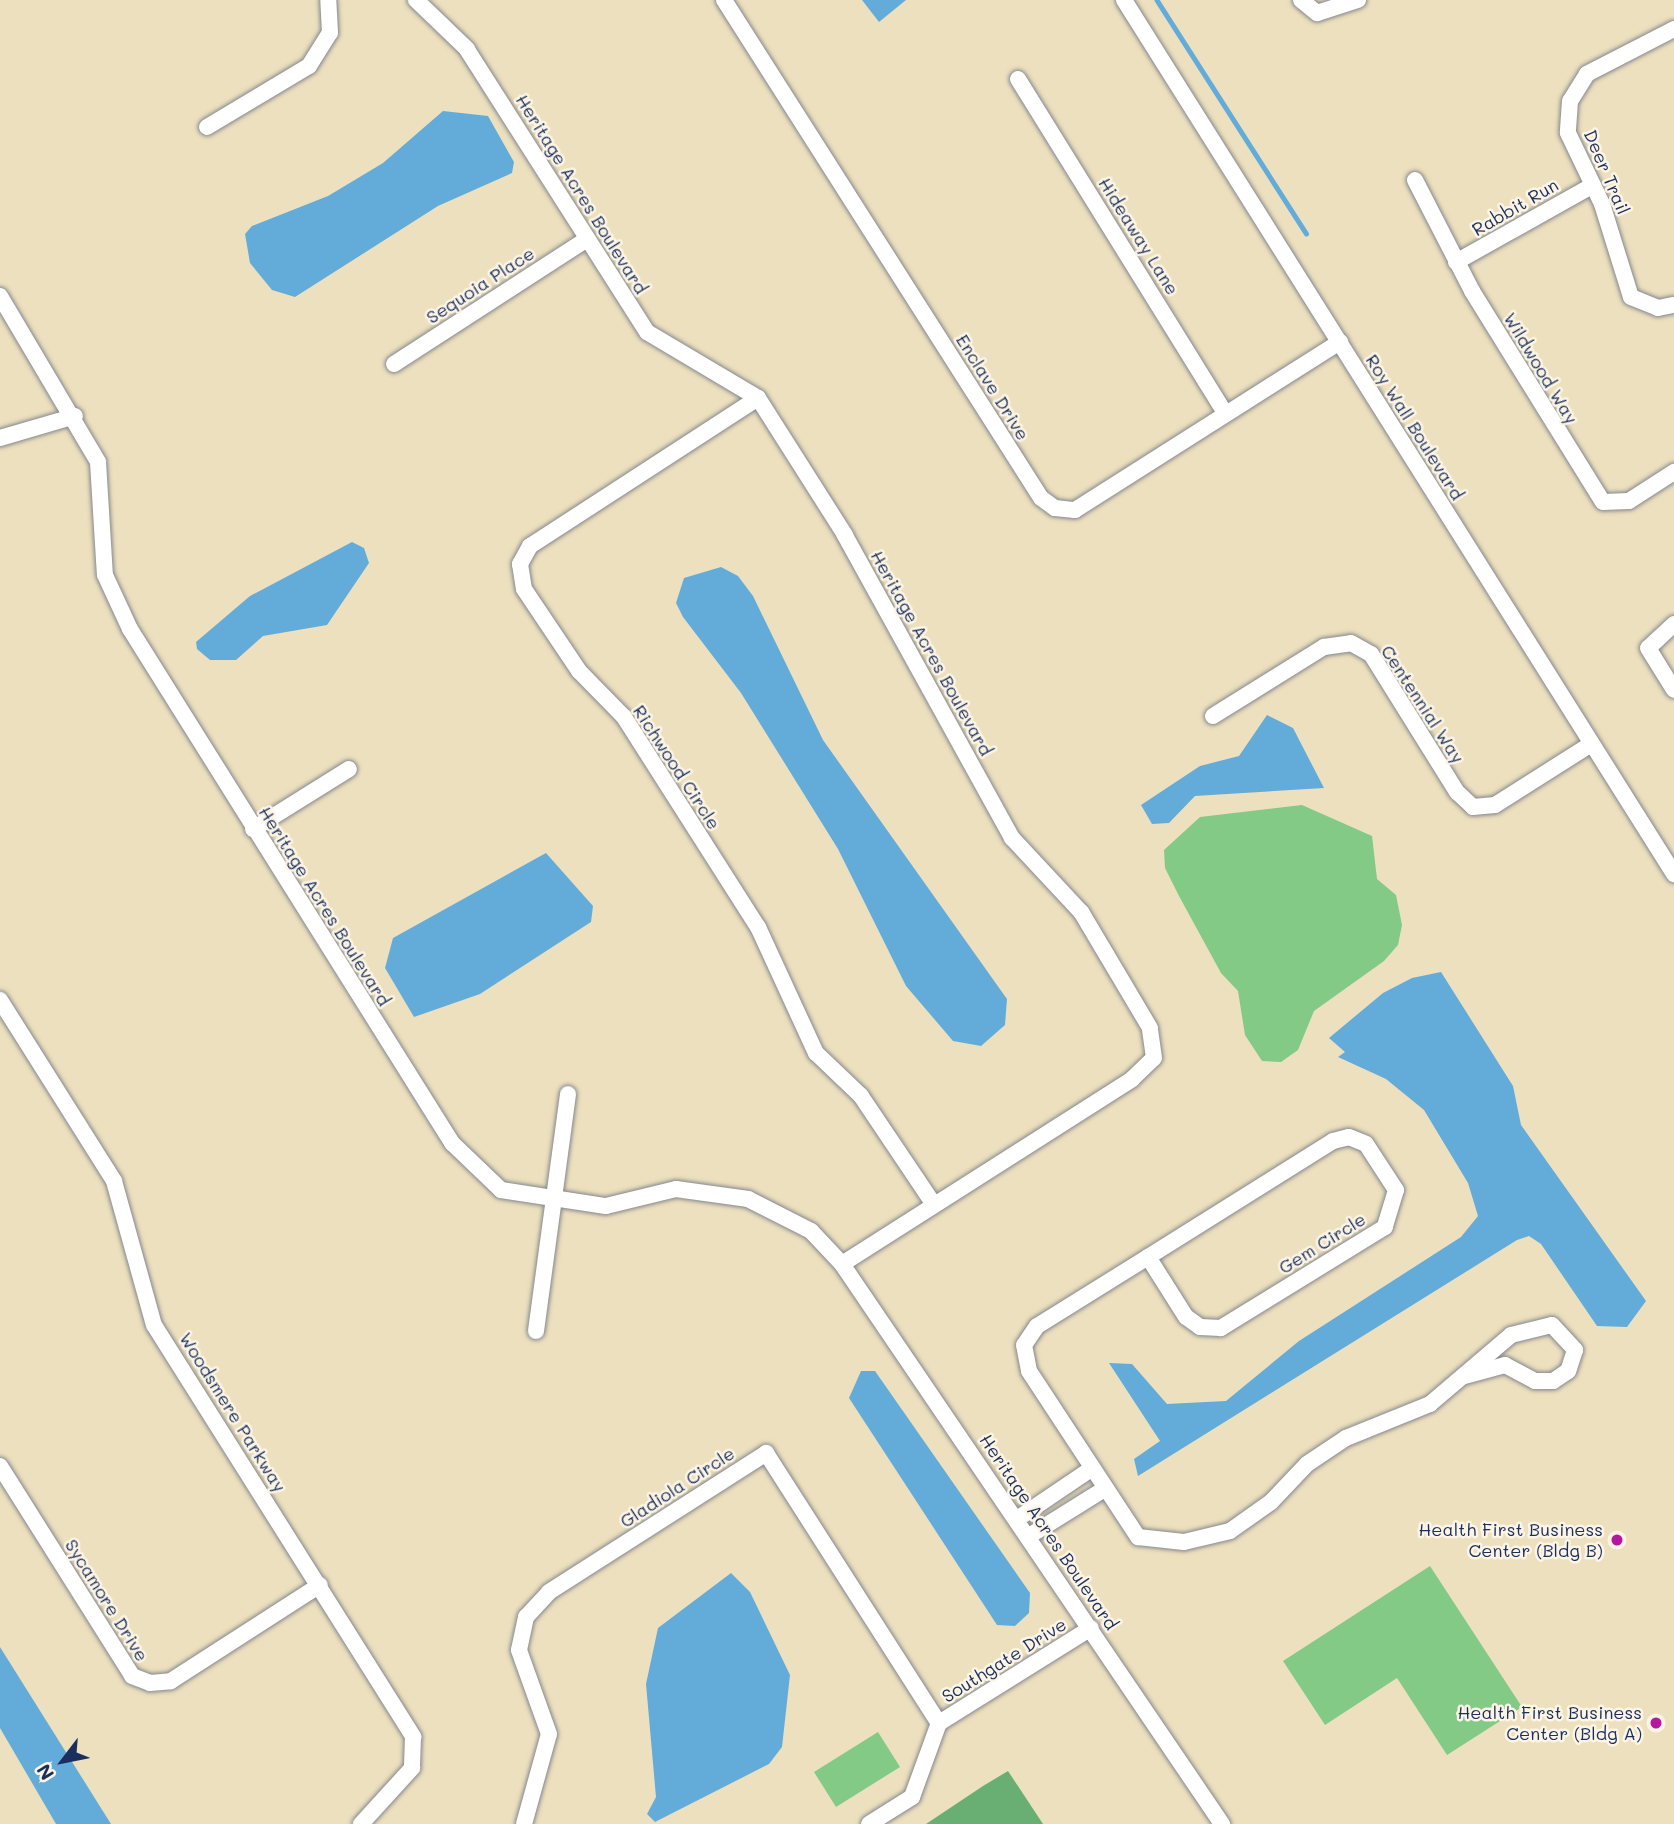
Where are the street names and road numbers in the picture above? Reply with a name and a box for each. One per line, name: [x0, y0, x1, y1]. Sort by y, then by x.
street label: Heritage Acres Boulevard: [512, 90, 652, 298]
street label: Deer Trail: [1580, 126, 1634, 218]
street label: Hideaway Lane: [1094, 173, 1184, 299]
street label: Rabbit Run: [1468, 174, 1562, 240]
street label: Sequoia Place: [422, 242, 538, 328]
street label: Wildwood Way: [1499, 308, 1583, 428]
street label: Enclave Drive: [952, 330, 1034, 444]
street label: Roy Wall Boulevard: [1361, 350, 1469, 504]
street label: Heritage Acres Boulevard: [866, 547, 998, 759]
street label: Centennial Way: [1377, 641, 1469, 767]
street label: Richwood Circle: [629, 701, 725, 833]
street label: Heritage Acres Boulevard: [255, 802, 395, 1010]
street label: Gem Circle: [1275, 1208, 1369, 1278]
street label: Woodsmere Parkway: [175, 1328, 291, 1496]
street label: Heritage Acres Boulevard: [975, 1430, 1123, 1634]
street label: Gladiola Circle: [616, 1442, 738, 1532]
street label: Sycamore Drive: [61, 1535, 153, 1665]
street label: Southgate Drive: [938, 1613, 1070, 1707]

